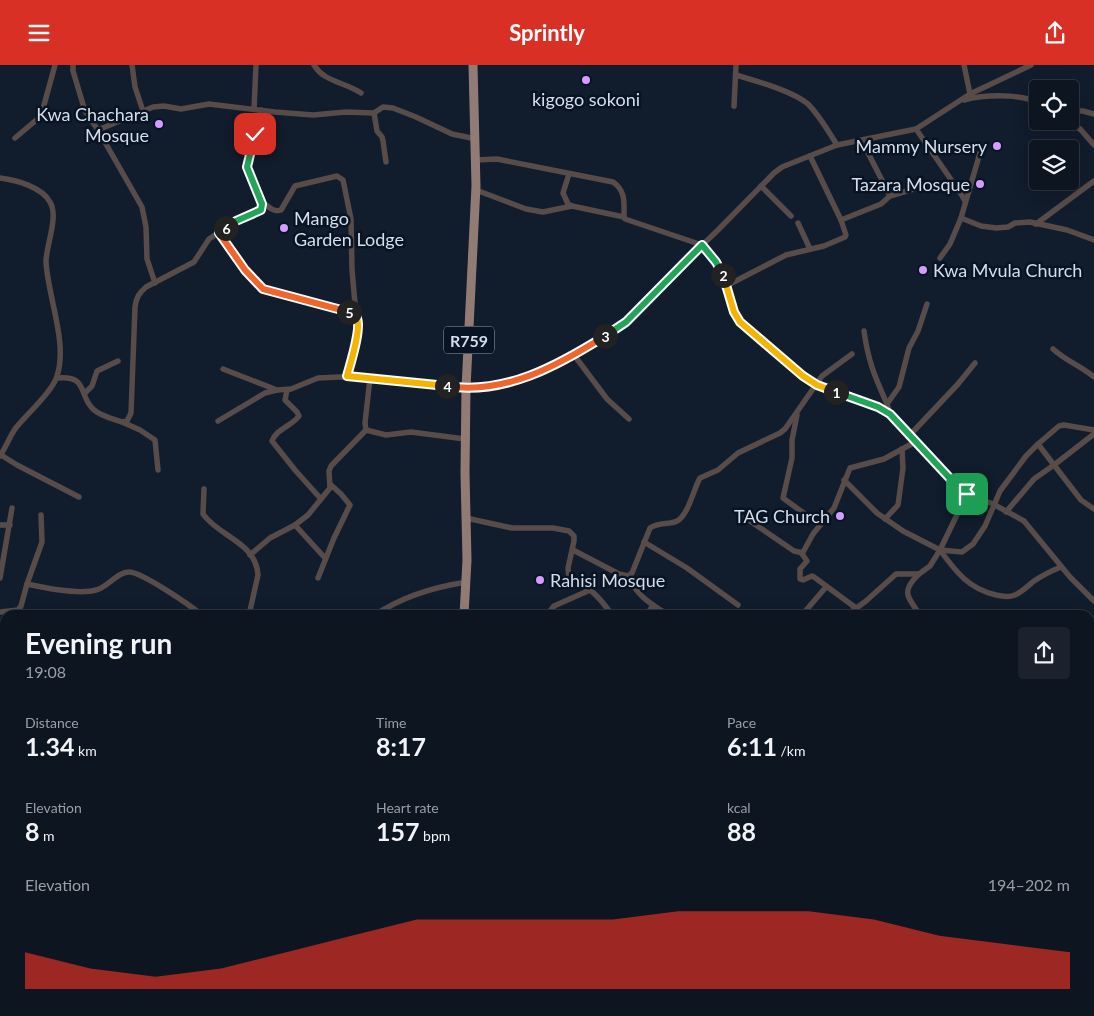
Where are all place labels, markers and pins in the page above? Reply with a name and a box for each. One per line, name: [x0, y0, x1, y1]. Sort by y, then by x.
marker: kigogo sokoni: [580, 74, 592, 86]
place label: kigogo sokoni: [532, 88, 640, 110]
place label: Kwa Chachara Mosque: [36, 103, 149, 146]
pin: [234, 113, 276, 155]
marker: Kwa Chachara Mosque: [153, 118, 165, 130]
place label: Mammy Nursery: [856, 135, 988, 157]
marker: Mammy Nursery: [991, 140, 1003, 152]
place label: Tazara Mosque: [851, 173, 970, 195]
marker: Tazara Mosque: [974, 178, 986, 190]
place label: Mango Garden Lodge: [294, 207, 404, 250]
pin: 6: [214, 215, 238, 241]
marker: Mango Garden Lodge: [278, 222, 290, 234]
place label: Kwa Mvula Church: [933, 259, 1082, 281]
pin: 2: [710, 263, 736, 287]
marker: Kwa Mvula Church: [917, 264, 929, 276]
pin: 5: [336, 299, 362, 325]
pin: 3: [592, 323, 618, 349]
pin: 4: [434, 373, 460, 399]
pin: 1: [824, 379, 848, 405]
pin: [946, 473, 988, 515]
place label: TAG Church: [734, 505, 830, 527]
marker: TAG Church: [834, 510, 846, 522]
place label: Rahisi Mosque: [550, 569, 665, 591]
marker: Rahisi Mosque: [534, 574, 546, 586]

